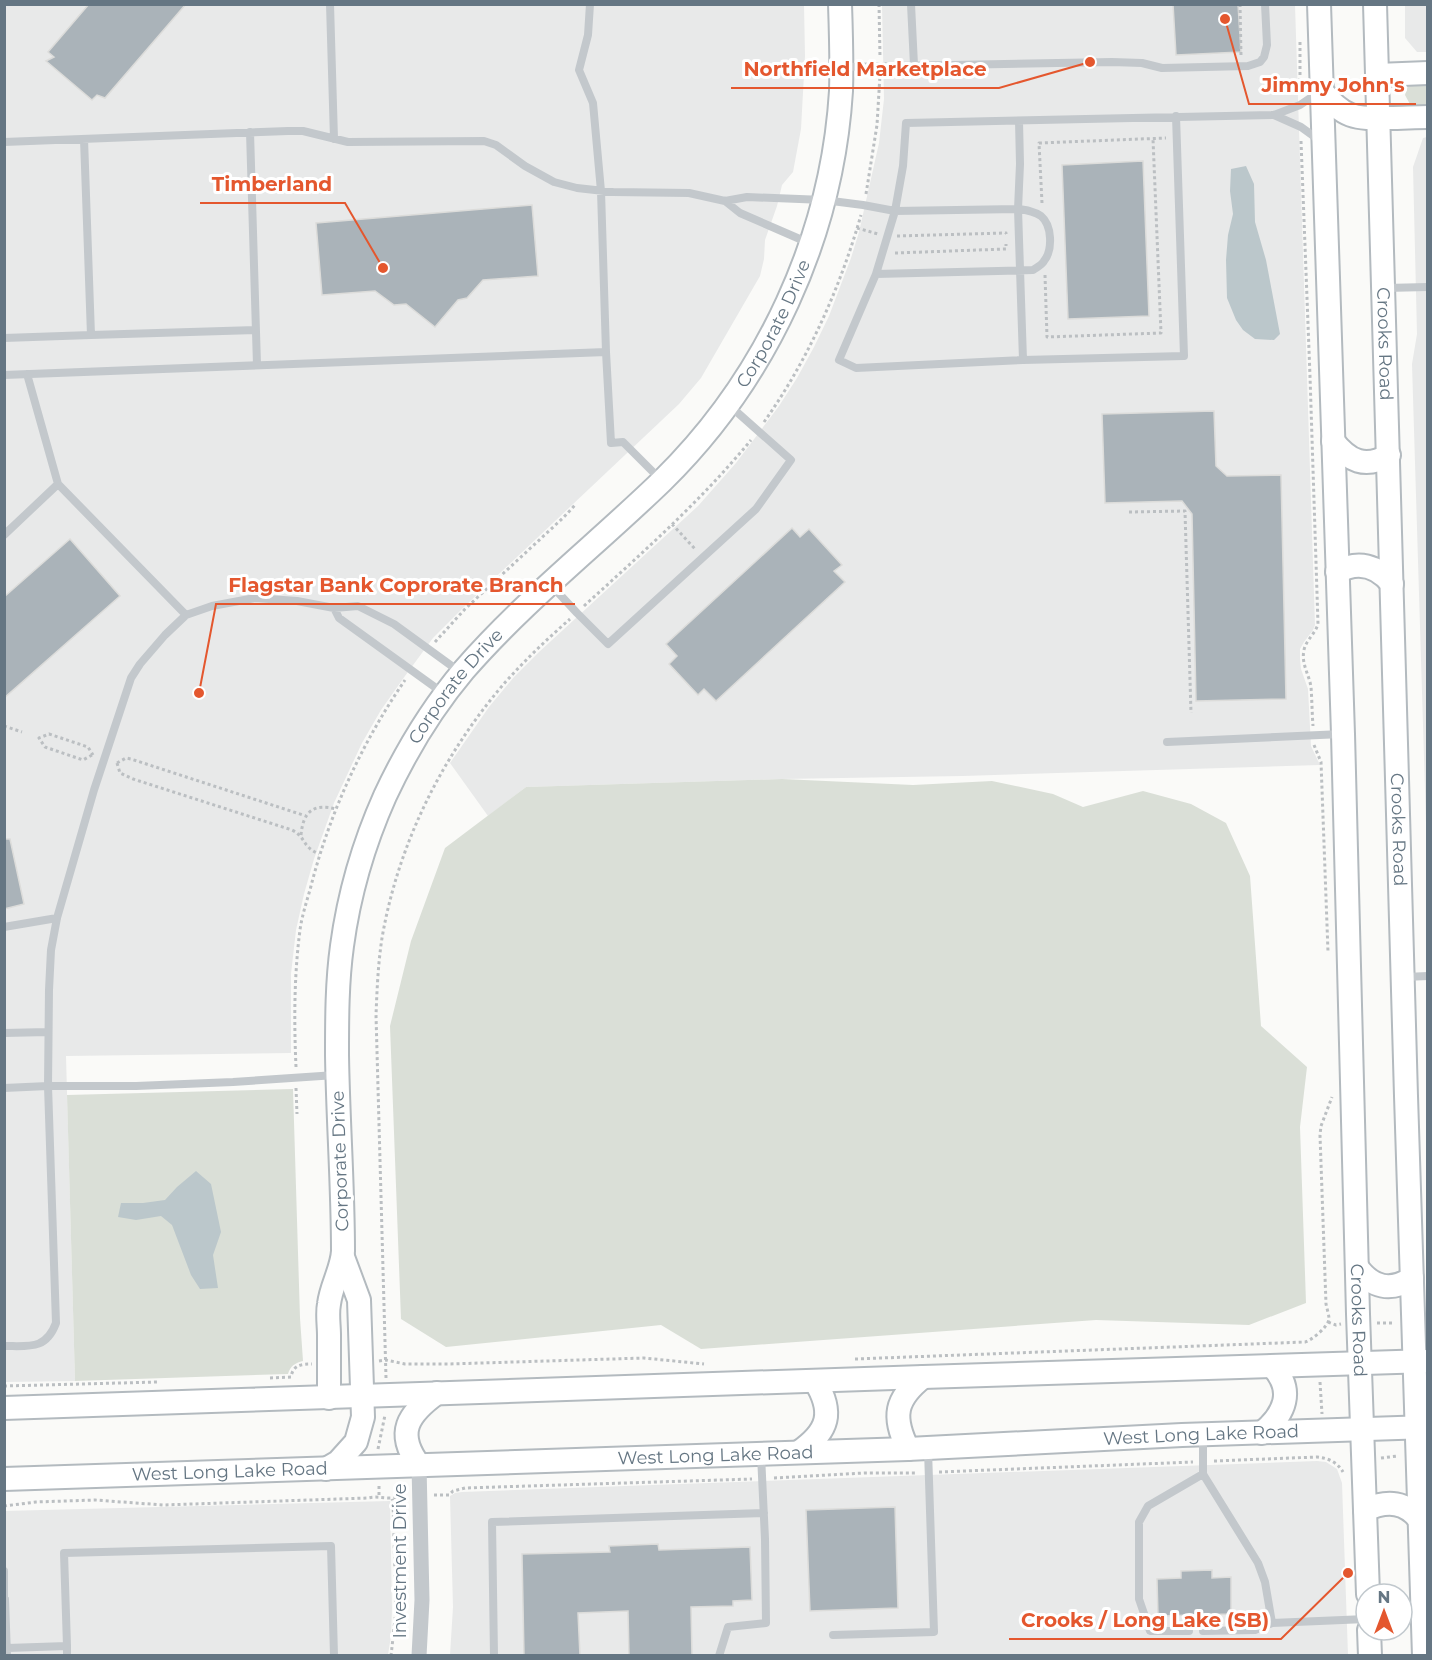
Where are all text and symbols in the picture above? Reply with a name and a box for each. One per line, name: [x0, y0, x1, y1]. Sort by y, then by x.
callout: Northfield Marketplace: [731, 50, 999, 88]
text: Northfield Marketplace: [743, 57, 987, 81]
callout: Jimmy John's: [1249, 66, 1416, 104]
text: Jimmy John's: [1260, 73, 1405, 97]
callout: Timberland: [200, 165, 345, 203]
text: Timberland: [212, 172, 332, 196]
street label: Corporate Drive: [731, 257, 815, 392]
street label: Crooks Road: [1372, 287, 1397, 401]
callout: Flagstar Bank Coprorate Branch: [216, 566, 575, 604]
text: Flagstar Bank Coprorate Branch: [228, 573, 564, 597]
street label: Corporate Drive: [404, 624, 508, 748]
street label: Crooks Road: [1386, 773, 1411, 887]
street label: Corporate Drive: [327, 1090, 353, 1232]
street label: Crooks Road: [1346, 1263, 1371, 1377]
street label: West Long Lake Road: [1103, 1420, 1299, 1450]
street label: West Long Lake Road: [617, 1441, 814, 1470]
street label: West Long Lake Road: [132, 1457, 328, 1486]
street label: Investment Drive: [389, 1483, 411, 1639]
north arrow: [1354, 1582, 1414, 1642]
text: N: [1378, 1588, 1390, 1607]
callout: Crooks / Long Lake (SB): [1009, 1601, 1281, 1639]
text: Crooks / Long Lake (SB): [1021, 1608, 1269, 1632]

